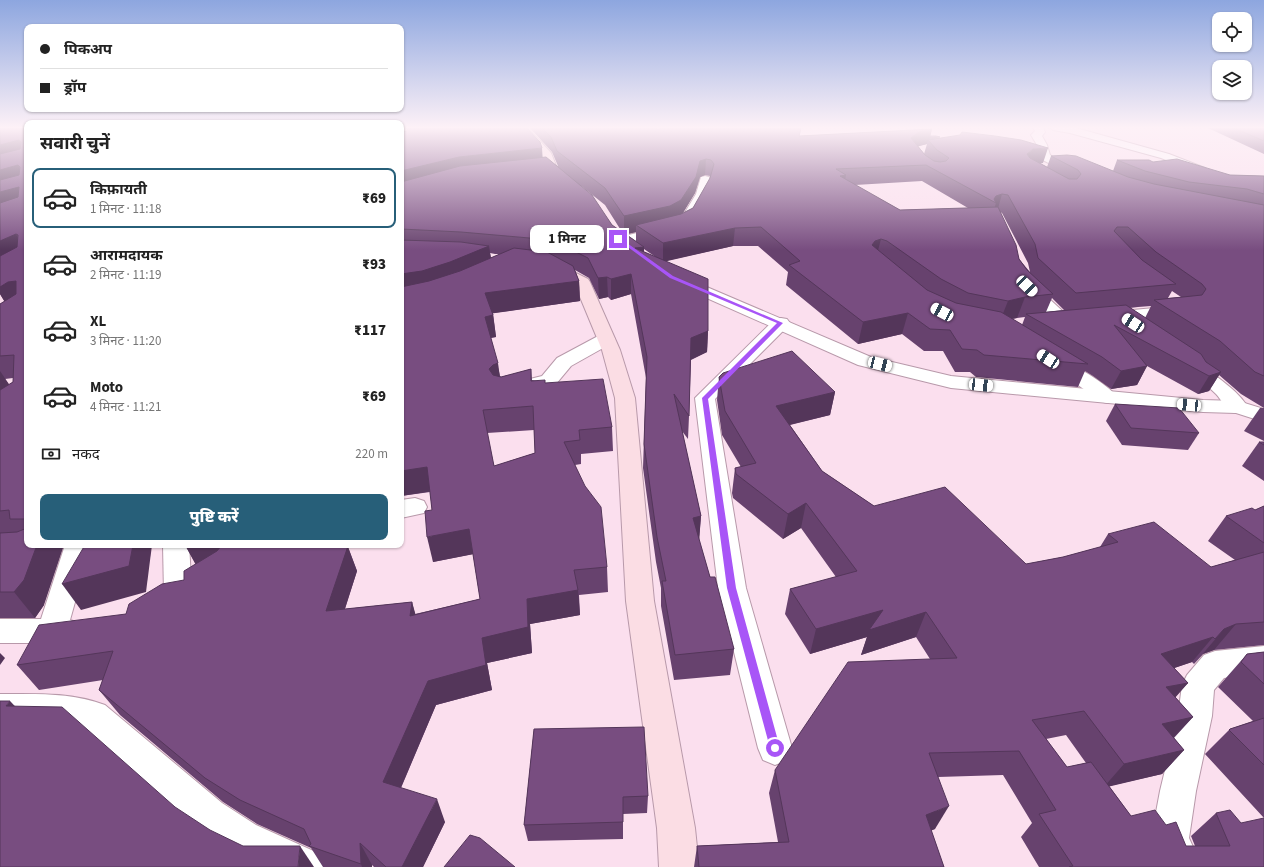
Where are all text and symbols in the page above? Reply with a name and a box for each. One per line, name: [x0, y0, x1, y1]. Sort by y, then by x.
map controls: [1212, 12, 1252, 100]
button: locate: [1212, 12, 1252, 52]
text: पिकअप: [64, 39, 112, 60]
button: layers: [1212, 60, 1252, 100]
text: ड्रॉप: [64, 77, 86, 98]
text: सवारी चुनें: [40, 131, 110, 156]
text: किफ़ायती: [90, 179, 147, 200]
icon: car: [42, 180, 78, 216]
text: ₹69: [362, 188, 386, 209]
text: 1 मिनट · 11:18: [90, 200, 162, 218]
callout: 1 मिनट: [530, 225, 604, 253]
text: 1 मिनट: [548, 230, 586, 248]
route end: [609, 230, 627, 248]
text: आरामदायक: [90, 245, 163, 266]
icon: car: [42, 246, 78, 282]
text: ₹93: [362, 254, 386, 275]
text: 2 मिनट · 11:19: [90, 266, 162, 284]
car: [1014, 273, 1040, 299]
car: [929, 301, 955, 323]
text: XL: [90, 311, 106, 332]
car: [1120, 311, 1146, 335]
icon: car: [42, 312, 78, 348]
text: ₹117: [354, 320, 386, 341]
text: 3 मिनट · 11:20: [90, 332, 162, 350]
car: [1035, 347, 1061, 371]
car: [867, 355, 893, 373]
text: Moto: [90, 377, 123, 398]
icon: car: [42, 378, 78, 414]
car: [968, 378, 994, 392]
text: ₹69: [362, 386, 386, 407]
text: 4 मिनट · 11:21: [90, 398, 162, 416]
car: [1177, 398, 1201, 412]
icon: cash: [40, 443, 62, 465]
text: नकद: [72, 444, 100, 465]
text: 220 m: [355, 445, 388, 463]
button: पुष्टि करें: [40, 494, 388, 540]
route start: [766, 739, 784, 757]

